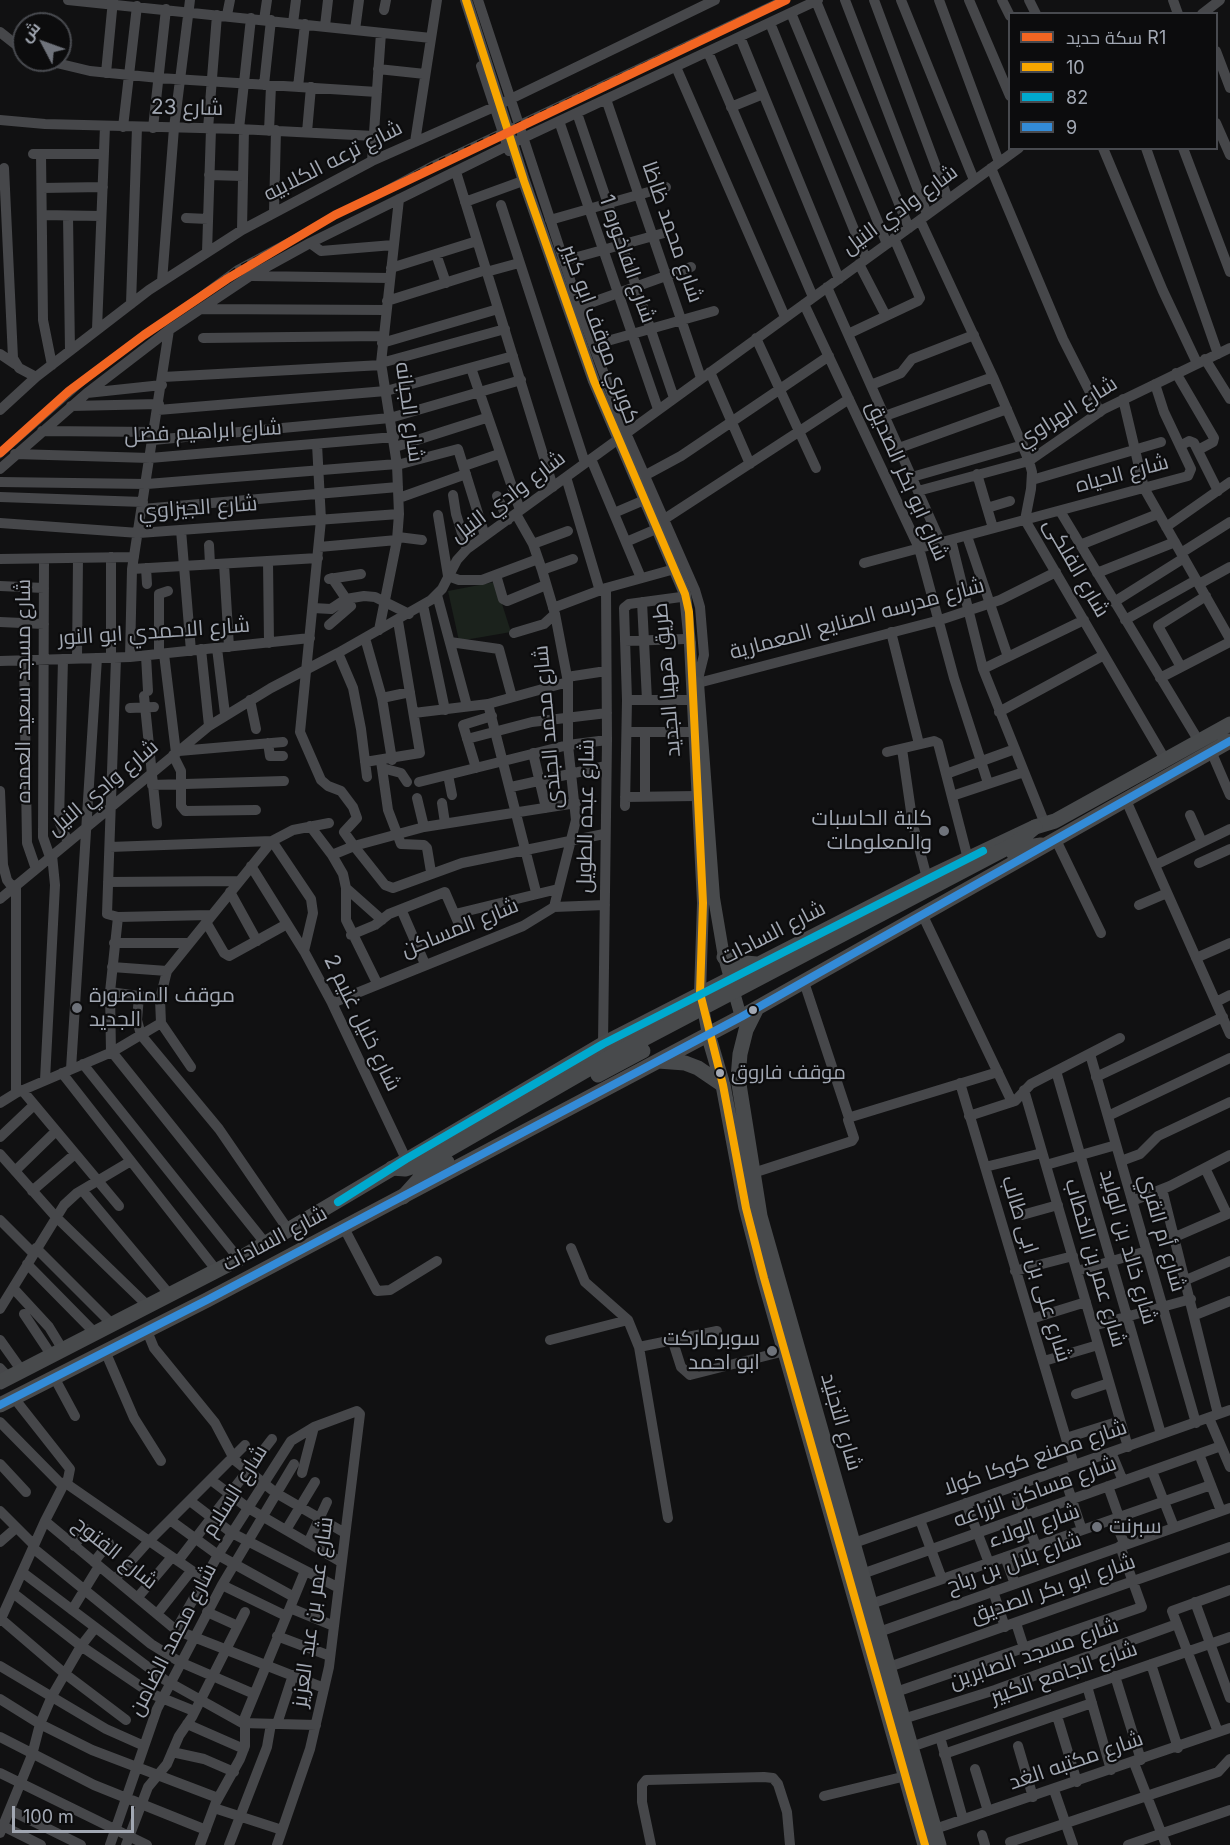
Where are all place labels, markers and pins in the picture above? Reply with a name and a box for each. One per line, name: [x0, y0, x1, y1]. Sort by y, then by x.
place label: كلية الحاسبات والمعلومات: [812, 806, 932, 856]
marker: كلية الحاسبات والمعلومات: [937, 824, 951, 838]
place label: موقف المنصورة الجديد: [89, 983, 235, 1033]
marker: موقف المنصورة الجديد: [70, 1001, 84, 1015]
unlabelled marker: [747, 1004, 759, 1016]
place label: موقف فاروق: [731, 1061, 846, 1085]
marker: موقف فاروق: [714, 1067, 726, 1079]
place label: سوبرماركت ابو احمد: [663, 1326, 760, 1376]
marker: سوبرماركت ابو احمد: [765, 1344, 779, 1358]
place label: سبرنت: [1109, 1514, 1162, 1540]
marker: سبرنت: [1090, 1520, 1104, 1534]

